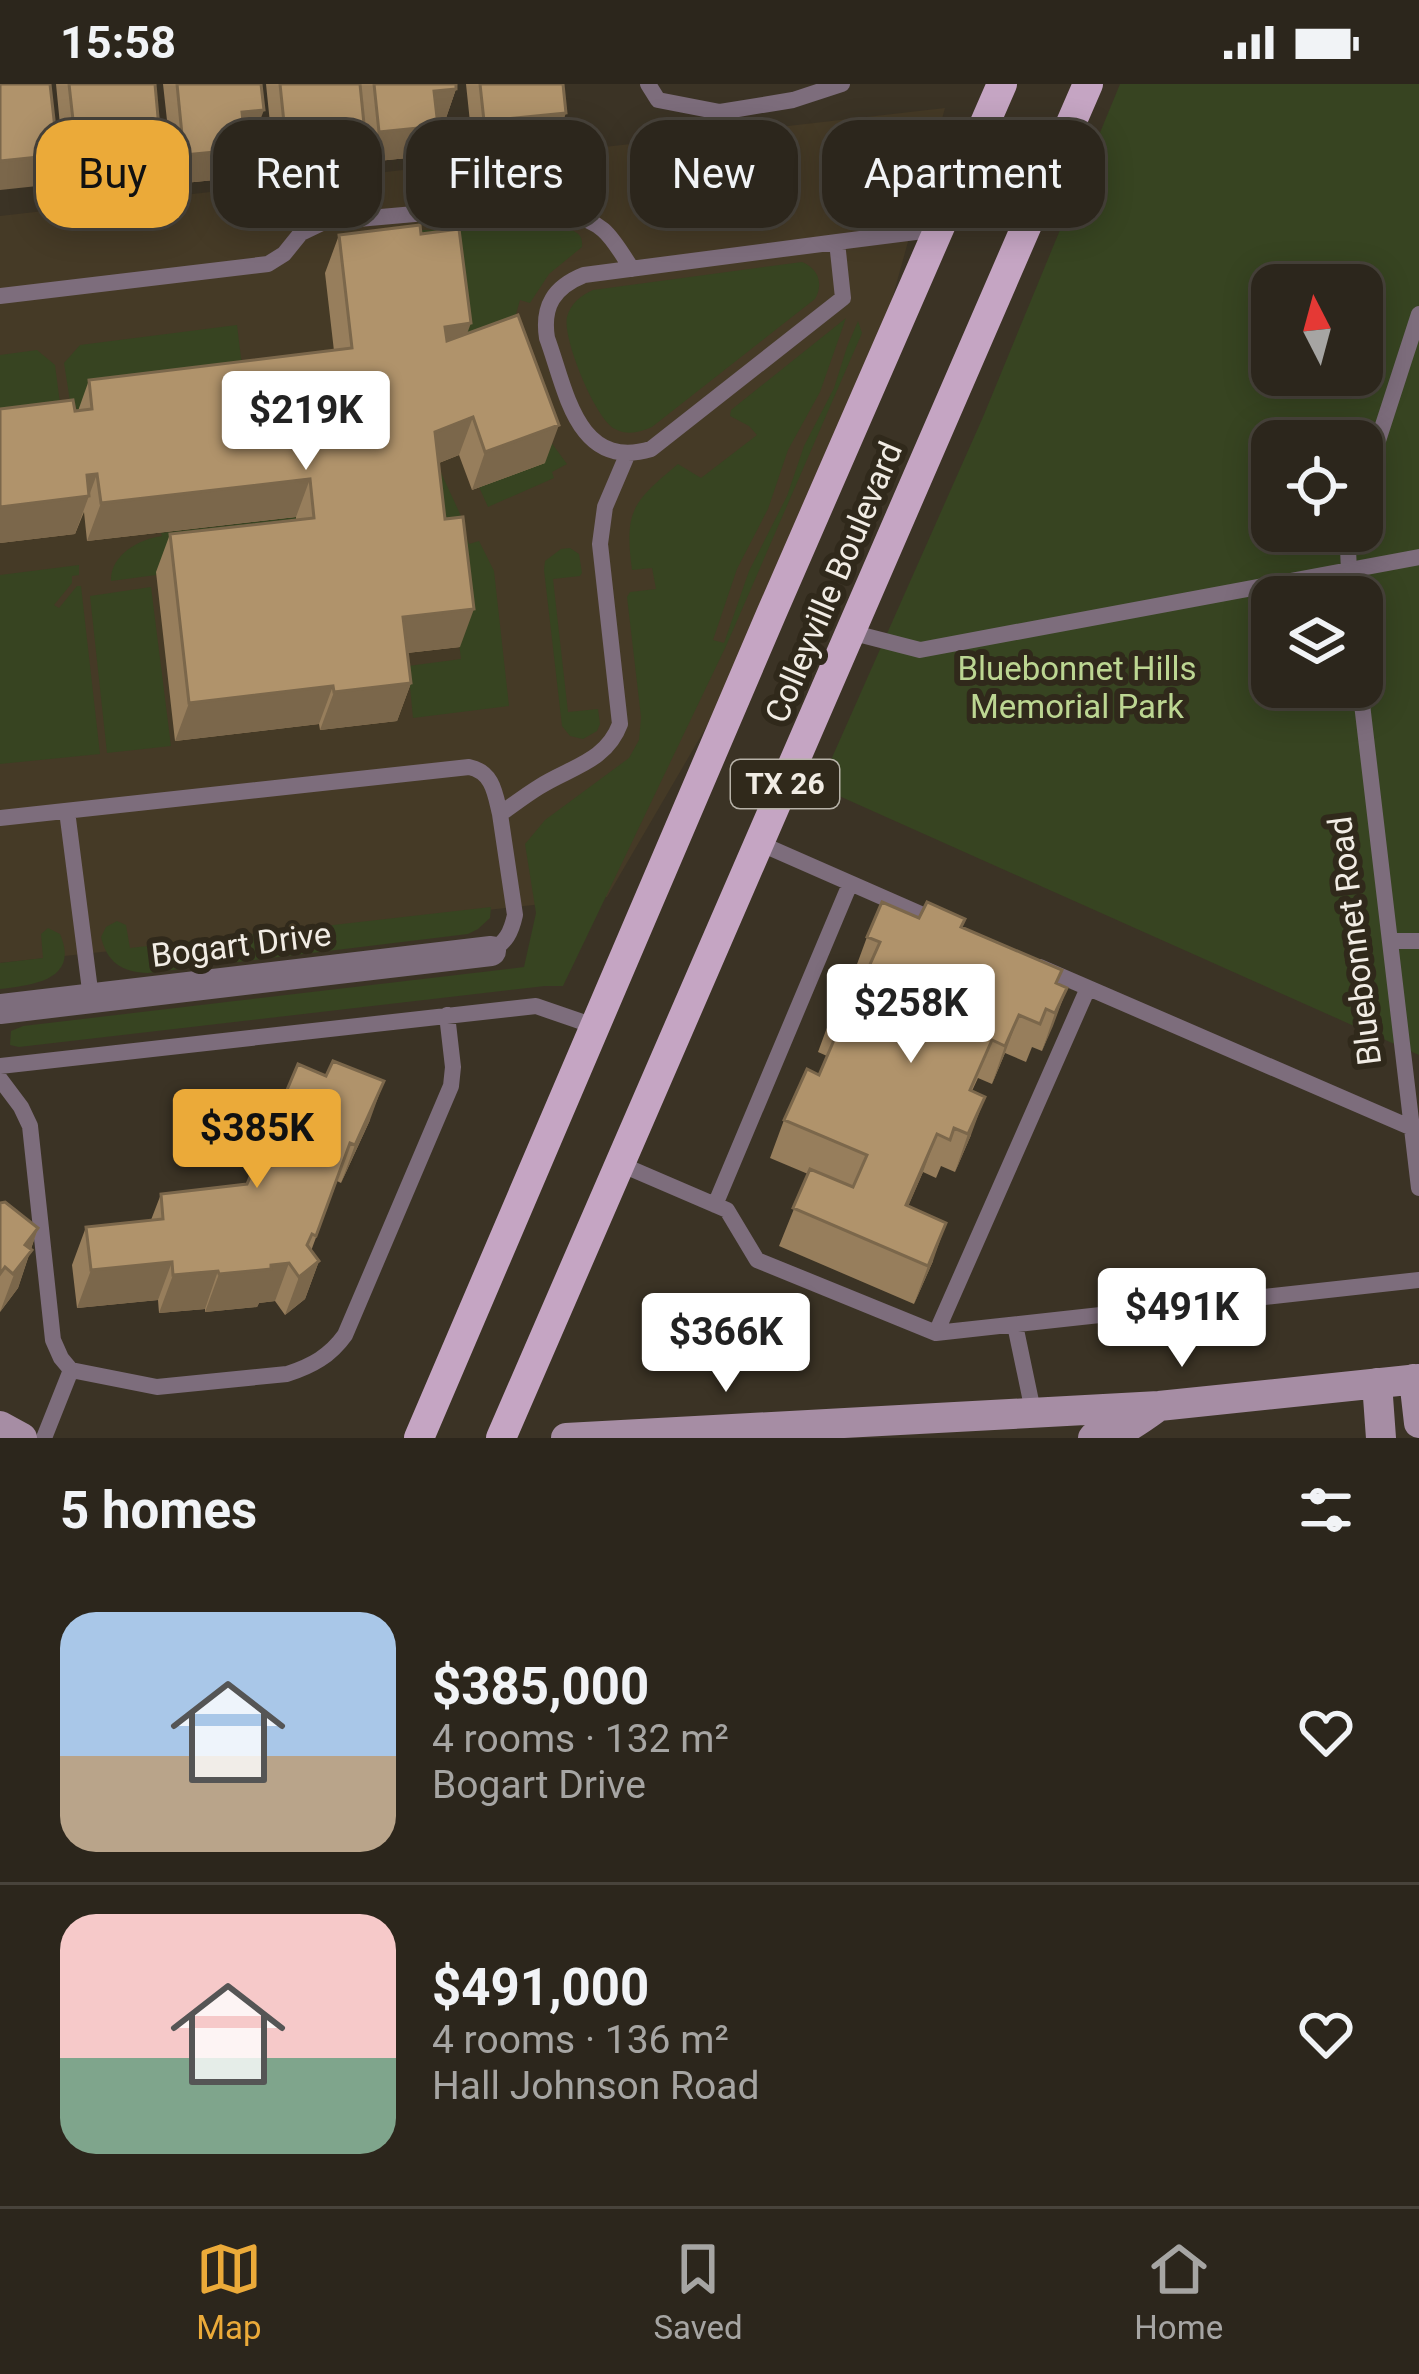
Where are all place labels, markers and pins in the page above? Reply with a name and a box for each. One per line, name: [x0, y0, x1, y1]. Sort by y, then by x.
pin: $219K: [222, 371, 390, 473]
pin: $258K: [827, 964, 995, 1066]
pin: $385K: [173, 1089, 341, 1191]
pin: $491K: [1098, 1268, 1266, 1370]
pin: $366K: [642, 1293, 810, 1395]

